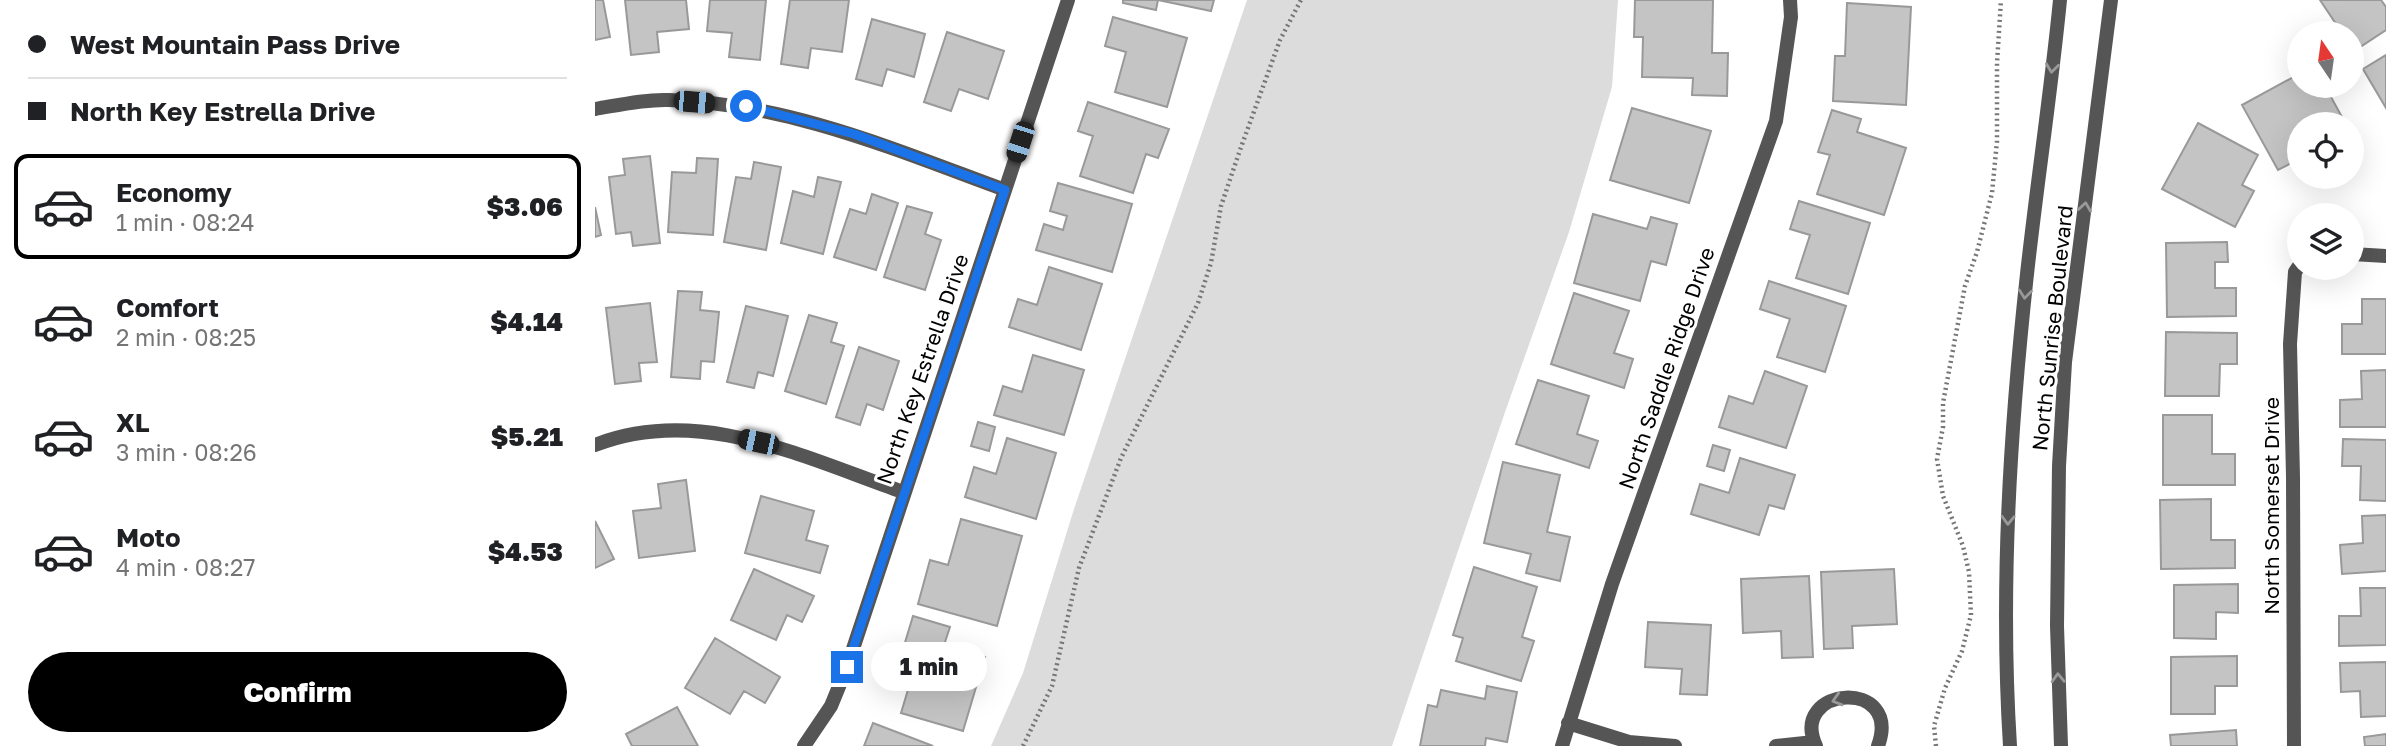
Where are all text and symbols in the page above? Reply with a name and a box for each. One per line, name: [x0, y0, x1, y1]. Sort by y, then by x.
north arrow: [2287, 21, 2364, 98]
map controls: [2287, 21, 2364, 280]
text: West Mountain Pass Drive: [70, 29, 400, 60]
one-way arrow: [2045, 62, 2060, 74]
car: [673, 90, 716, 114]
route start: [730, 90, 762, 122]
text: North Key Estrella Drive: [70, 96, 375, 127]
button: locate: [2287, 112, 2364, 189]
car: [1004, 119, 1037, 165]
icon: car: [32, 175, 95, 238]
text: Economy: [116, 177, 232, 208]
text: $3.06: [487, 191, 563, 222]
one-way arrow: [2077, 201, 2092, 213]
button: layers: [2287, 203, 2364, 280]
street label: North Sunrise Boulevard: [2026, 204, 2078, 452]
text: 1 min · 08:24: [116, 208, 255, 236]
street label: North Saddle Ridge Drive: [1612, 244, 1720, 492]
street label: North Key Estrella Drive: [870, 251, 974, 487]
one-way arrow: [2018, 288, 2033, 299]
icon: car: [32, 290, 95, 353]
text: Comfort: [116, 292, 219, 323]
text: $4.14: [490, 306, 563, 337]
text: 2 min · 08:25: [116, 323, 256, 351]
street label: North Somerset Drive: [2258, 397, 2284, 615]
icon: car: [32, 405, 95, 468]
text: XL: [116, 407, 150, 438]
text: $5.21: [491, 421, 563, 452]
car: [736, 427, 781, 457]
text: 3 min · 08:26: [116, 438, 257, 466]
one-way arrow: [2001, 515, 2016, 526]
icon: car: [32, 520, 95, 583]
text: Moto: [116, 522, 181, 553]
text: $4.53: [488, 536, 563, 567]
text: 4 min · 08:27: [116, 553, 256, 581]
callout: 1 min: [871, 642, 987, 692]
route end: [831, 651, 863, 683]
button: Confirm: [28, 652, 567, 732]
text: 1 min: [900, 652, 958, 680]
one-way arrow: [2051, 672, 2066, 683]
one-way arrow: [1831, 692, 1844, 706]

